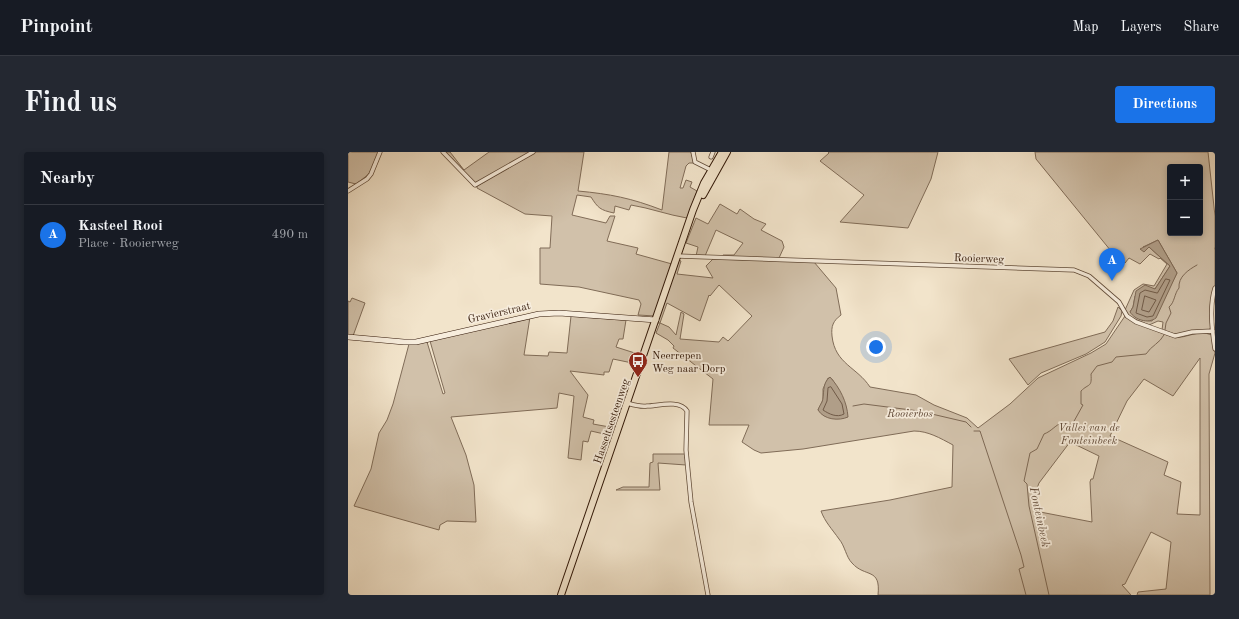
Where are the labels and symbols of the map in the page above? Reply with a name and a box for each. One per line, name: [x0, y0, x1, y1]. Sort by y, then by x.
pin: A: [1099, 248, 1125, 281]
street label: Rooierweg: [954, 253, 1004, 266]
street label: Gravierstraat: [467, 301, 532, 326]
your location: [866, 337, 886, 357]
bus stop icon: Neerrepen Weg naar Dorp: [627, 350, 649, 378]
place label: Neerrepen Weg naar Dorp: [652, 351, 726, 375]
street label: Hasseltsesteenweg: [593, 378, 632, 465]
park label: Rooierbos: [886, 409, 933, 420]
park label: Vallei van de Fonteinbeek: [1058, 423, 1120, 447]
water label: Fonteinbeek: [1027, 485, 1051, 549]

